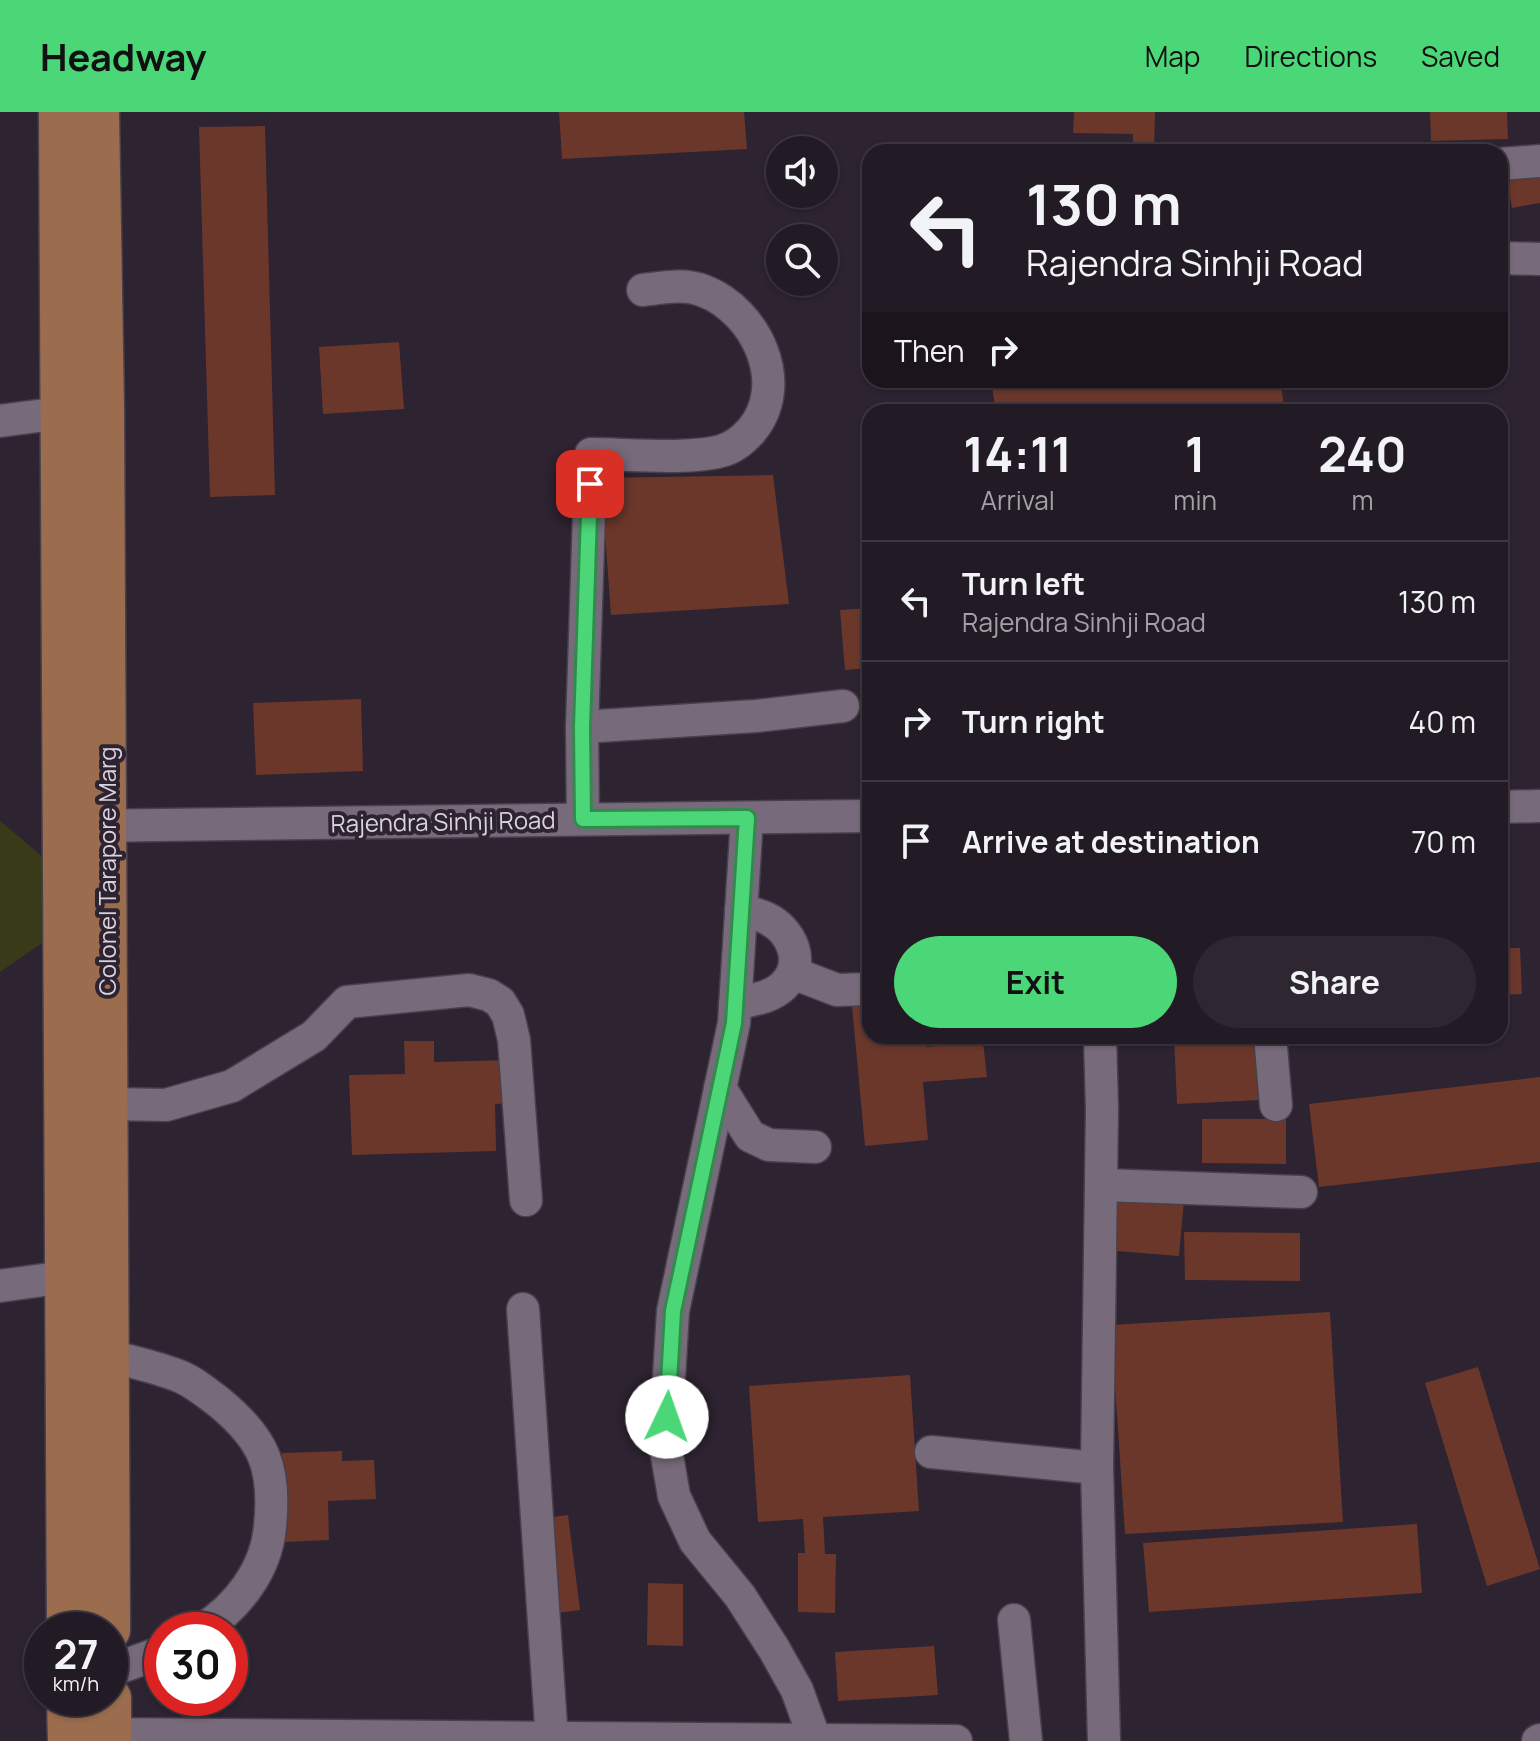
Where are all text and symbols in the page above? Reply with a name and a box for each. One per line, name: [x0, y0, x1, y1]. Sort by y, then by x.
text: Headway: [40, 30, 207, 82]
text: Map: [1145, 37, 1200, 75]
text: Directions: [1244, 37, 1377, 75]
text: Saved: [1421, 37, 1500, 75]
map controls: [766, 136, 838, 296]
button: sound: [766, 136, 838, 208]
text: 130 m: [1026, 165, 1182, 242]
icon: left: [894, 176, 998, 280]
button: search: [766, 224, 838, 296]
text: Rajendra Sinhji Road: [1026, 238, 1364, 287]
icon: right: [981, 328, 1025, 372]
text: Then: [894, 330, 965, 371]
text: 14:11: [963, 421, 1072, 486]
text: 1: [1185, 421, 1206, 486]
text: 240: [1318, 421, 1407, 486]
pin: [556, 450, 624, 518]
icon: arrive: [568, 462, 612, 506]
text: Arrival: [981, 482, 1055, 518]
text: min: [1173, 482, 1217, 518]
text: m: [1351, 482, 1373, 518]
text: Turn left: [962, 563, 1085, 604]
icon: left: [894, 579, 938, 623]
text: 130 m: [1398, 581, 1476, 622]
text: Rajendra Sinhji Road: [962, 604, 1206, 640]
icon: right: [894, 699, 938, 743]
text: Turn right: [962, 701, 1105, 742]
text: 40 m: [1409, 701, 1476, 742]
street label: Colonel Tarapore Marg: [90, 747, 123, 995]
street label: Rajendra Sinhji Road: [330, 803, 556, 839]
icon: arrive: [894, 819, 938, 863]
text: Arrive at destination: [962, 821, 1260, 862]
text: 70 m: [1411, 821, 1476, 862]
button: Exit: [894, 936, 1177, 1028]
button: Share: [1193, 936, 1476, 1028]
position arrow: [625, 1375, 709, 1459]
speed limit sign: 30: [144, 1612, 248, 1716]
text: 27: [53, 1626, 99, 1681]
text: km/h: [53, 1670, 99, 1697]

